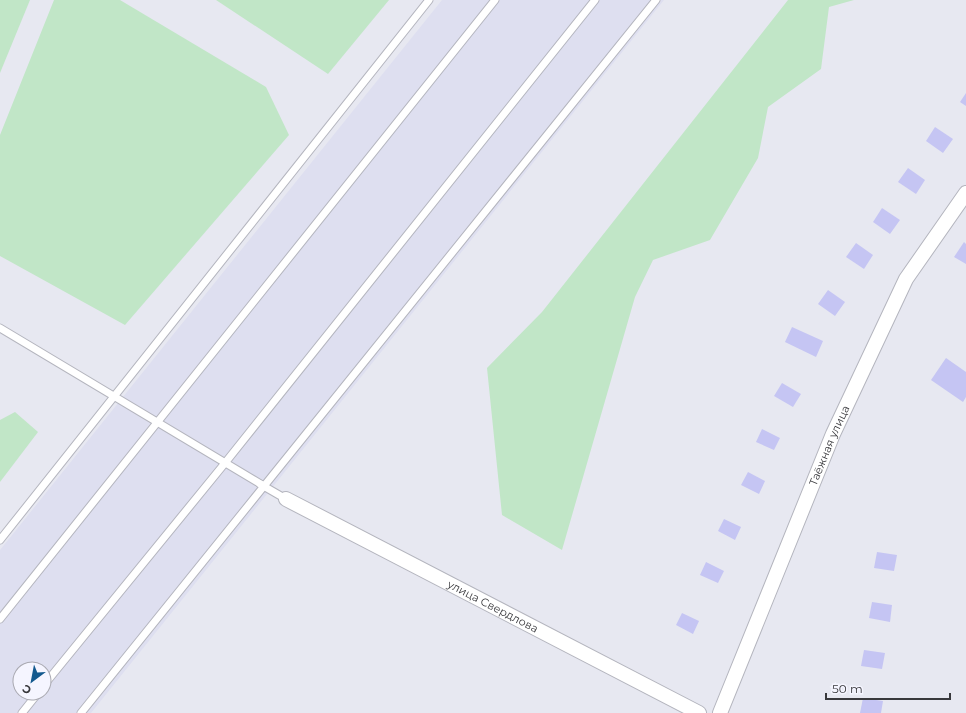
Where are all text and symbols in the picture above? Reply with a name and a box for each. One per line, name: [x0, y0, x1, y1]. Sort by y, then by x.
street label: Таёжная улица: [806, 403, 853, 488]
street label: улица Свердлова: [444, 576, 541, 636]
north arrow: [12, 661, 52, 701]
scale bar: [826, 675, 950, 701]
text: С: [20, 681, 34, 698]
text: 50 m: [832, 681, 863, 696]

